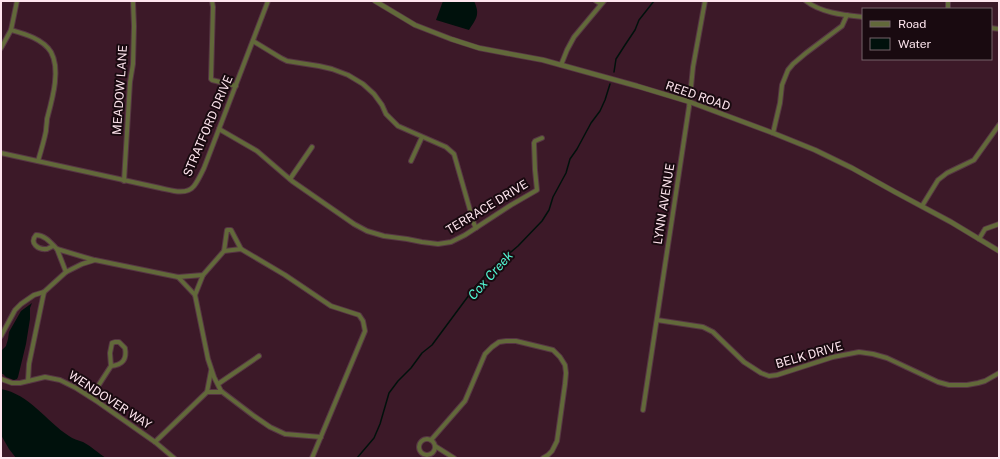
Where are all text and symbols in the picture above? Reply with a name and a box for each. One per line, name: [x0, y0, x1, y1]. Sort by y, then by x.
legend: [862, 8, 992, 60]
text: Road: [898, 17, 926, 31]
text: Water: [898, 37, 932, 51]
street label: MEADOW LANE: [110, 45, 130, 135]
street label: STRATFORD DRIVE: [180, 73, 236, 179]
street label: REED ROAD: [664, 78, 732, 114]
street label: LYNN AVENUE: [651, 163, 677, 245]
street label: TERRACE DRIVE: [444, 177, 530, 237]
water label: Cox Creek: [465, 248, 516, 303]
street label: BELK DRIVE: [774, 339, 844, 371]
street label: WENDOVER WAY: [66, 368, 155, 432]

